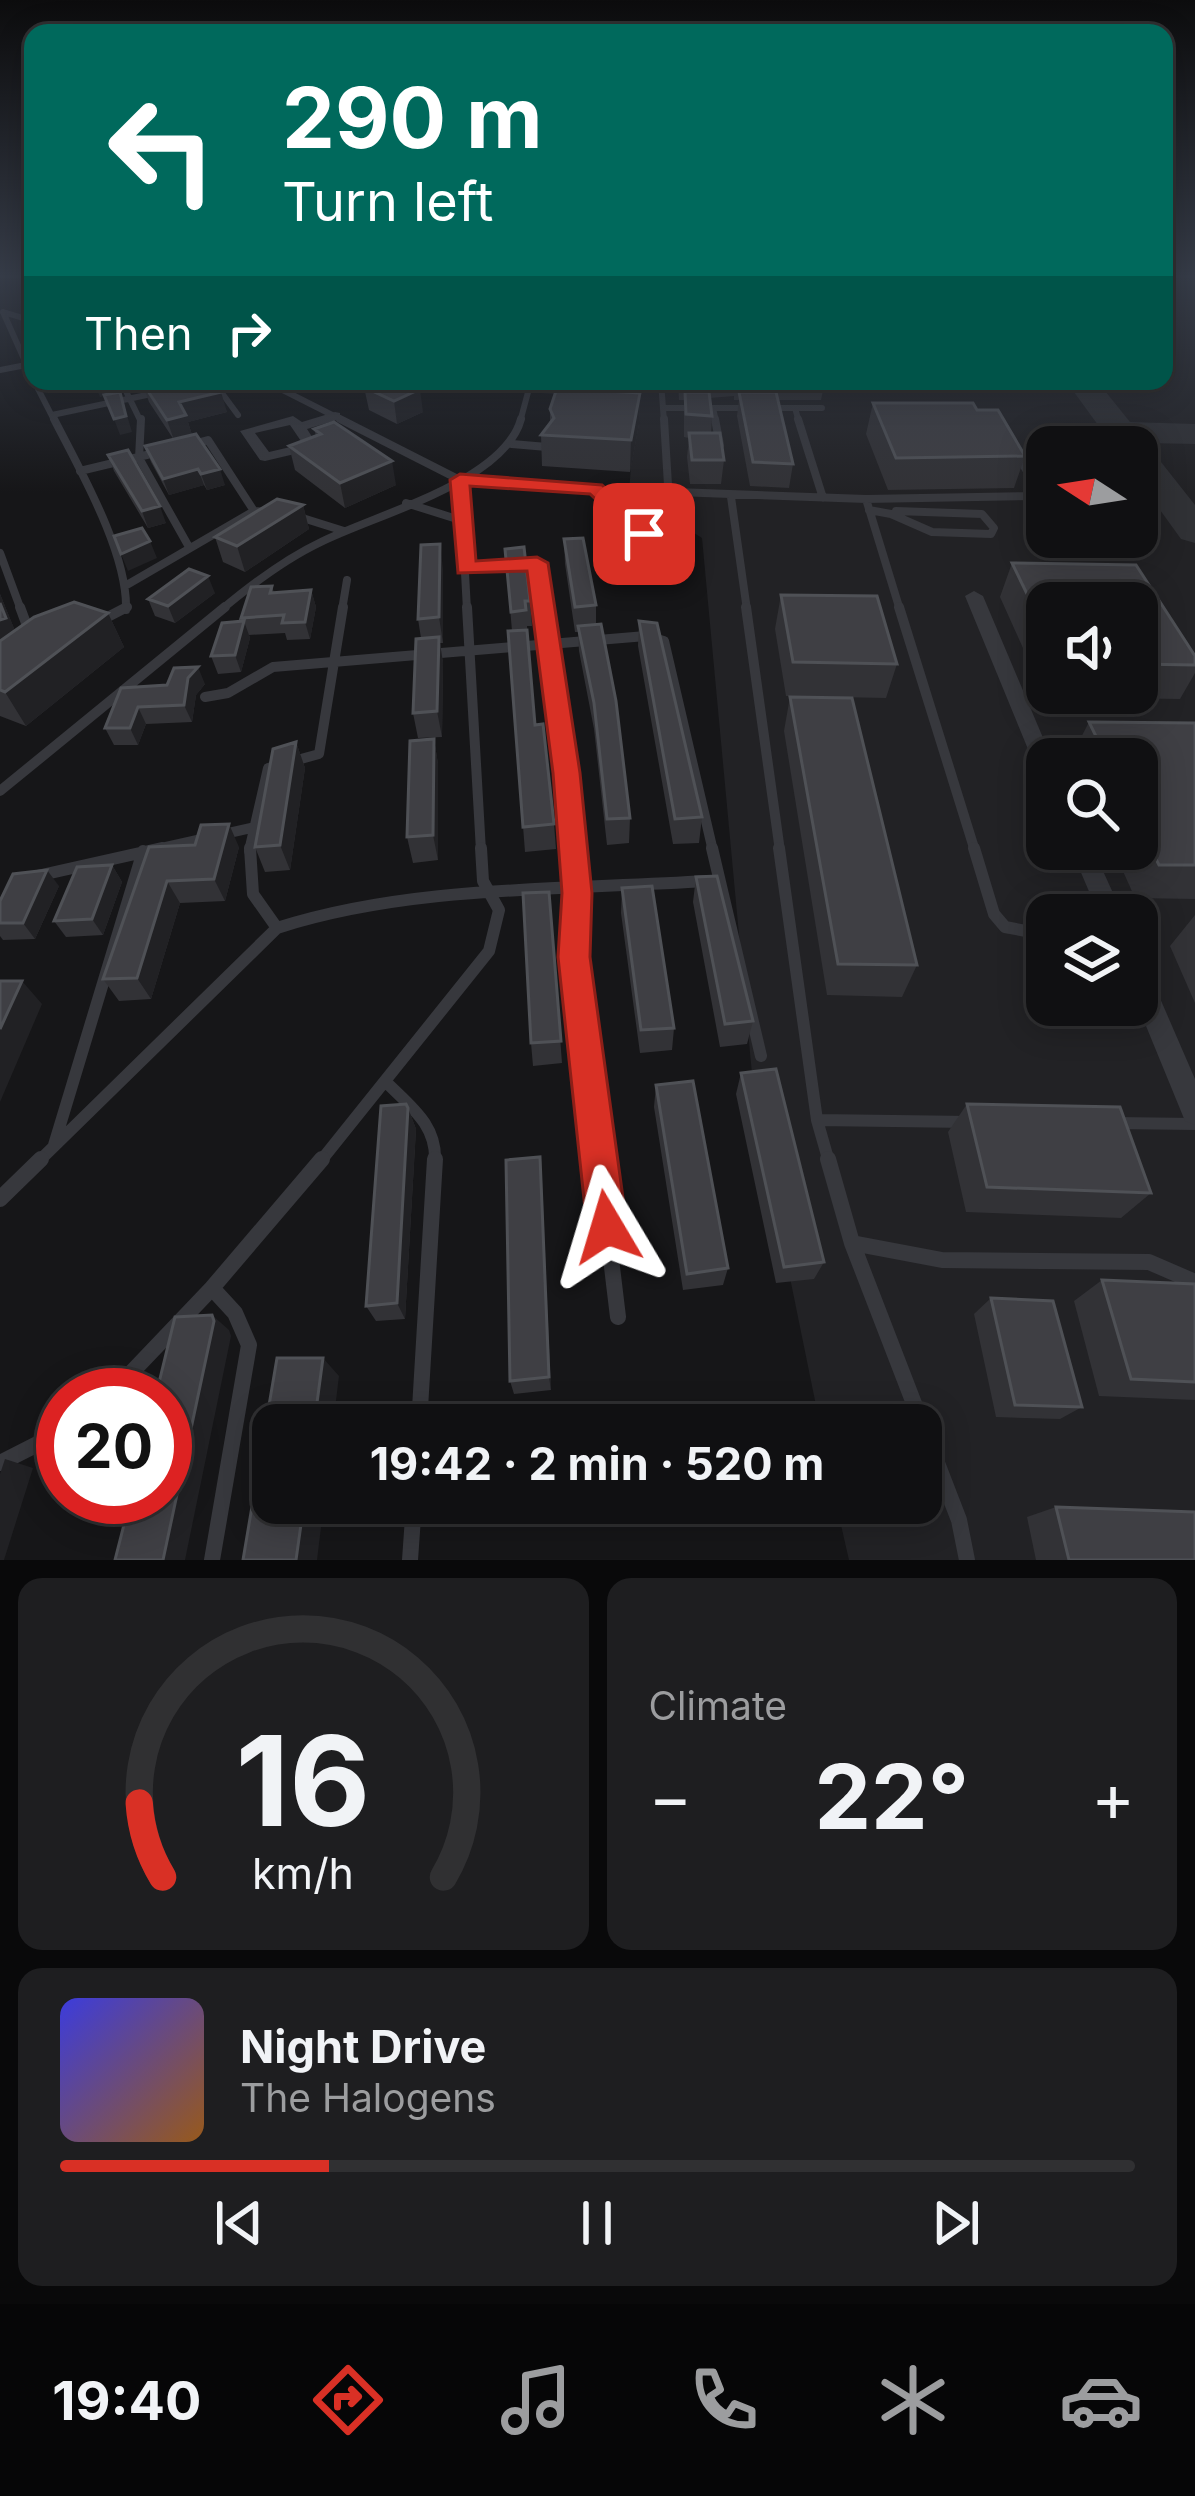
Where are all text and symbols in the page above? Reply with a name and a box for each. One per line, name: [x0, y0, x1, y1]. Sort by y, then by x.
text: 290 m: [282, 67, 543, 168]
icon: left: [84, 72, 240, 228]
text: Turn left: [282, 169, 493, 234]
icon: right: [216, 300, 282, 366]
text: Then: [84, 306, 192, 361]
north arrow: [1026, 426, 1158, 558]
map controls: [1026, 426, 1158, 1026]
pin: [593, 483, 695, 585]
icon: arrive: [611, 501, 677, 567]
button: sound: [1026, 582, 1158, 714]
button: search: [1026, 738, 1158, 870]
button: layers: [1026, 894, 1158, 1026]
position arrow: [544, 1164, 670, 1290]
speed limit sign: 20: [36, 1368, 192, 1524]
text: 19:42 · 2 min · 520 m: [370, 1436, 824, 1491]
text: Climate: [649, 1682, 787, 1729]
text: 16: [236, 1705, 371, 1856]
text: 22°: [814, 1742, 969, 1851]
text: −: [649, 1757, 692, 1837]
text: +: [1091, 1757, 1135, 1837]
text: km/h: [252, 1847, 354, 1899]
text: Night Drive: [240, 2019, 486, 2074]
text: The Halogens: [240, 2074, 496, 2121]
icon: previous: [206, 2190, 272, 2256]
icon: pause: [564, 2190, 630, 2256]
icon: next: [923, 2190, 989, 2256]
icon: directions: [306, 2358, 390, 2442]
icon: music: [494, 2358, 578, 2442]
icon: phone: [682, 2358, 766, 2442]
icon: climate: [871, 2358, 955, 2442]
icon: car: [1059, 2358, 1143, 2442]
text: 19:40: [52, 2368, 201, 2433]

